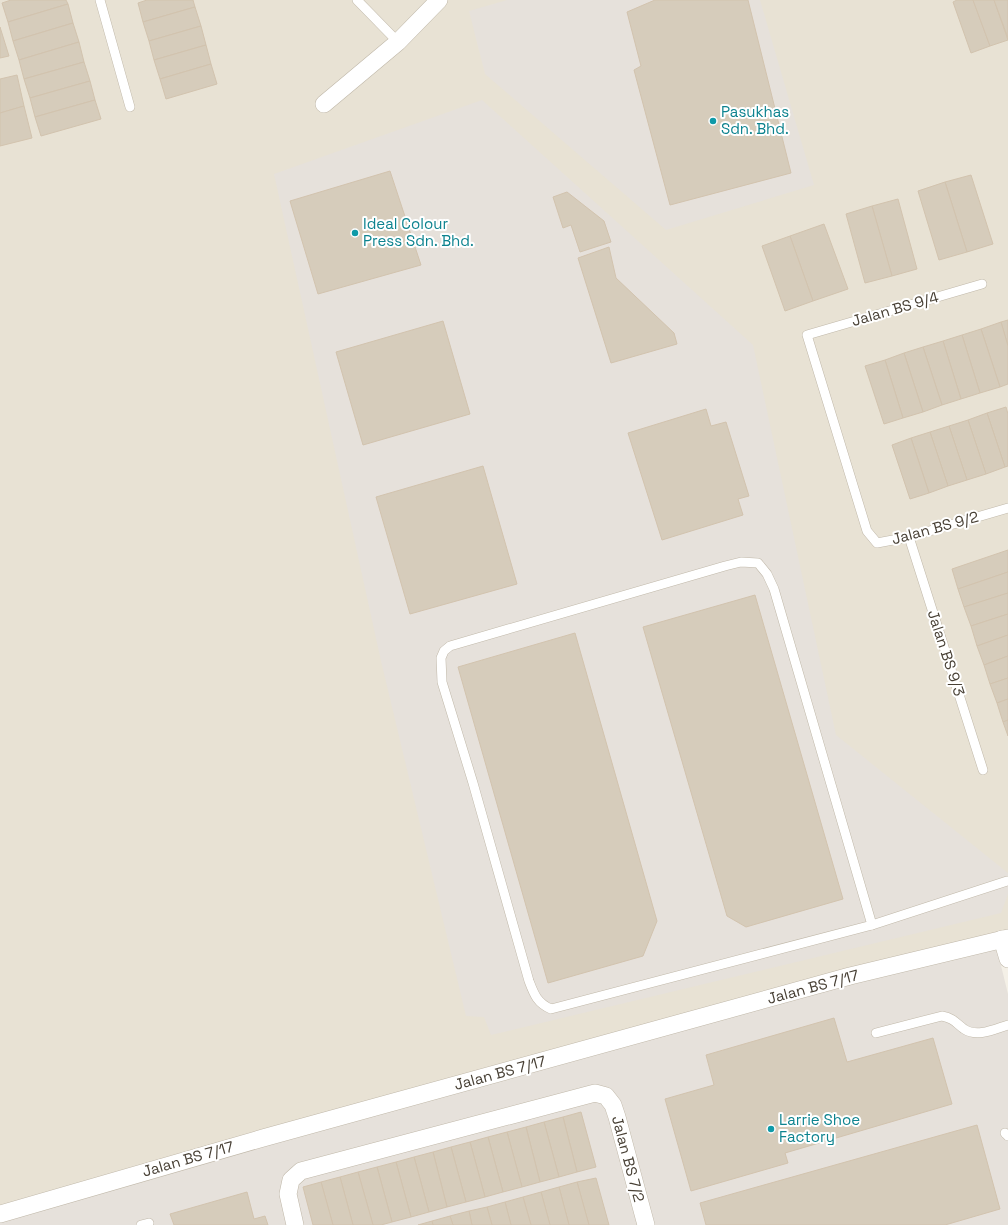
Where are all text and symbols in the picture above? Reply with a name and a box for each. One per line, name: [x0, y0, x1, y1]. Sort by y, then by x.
place label: Pasukhas Sdn. Bhd.: [721, 102, 789, 138]
marker: Pasukhas Sdn. Bhd.: [708, 116, 718, 126]
place label: Ideal Colour Press Sdn. Bhd.: [363, 214, 474, 250]
marker: Ideal Colour Press Sdn. Bhd.: [350, 228, 360, 238]
street label: Jalan BS 9/4: [849, 287, 941, 330]
street label: Jalan BS 9/2: [889, 507, 980, 548]
street label: Jalan BS 9/3: [924, 607, 969, 698]
street label: Jalan BS 7/17: [765, 965, 861, 1008]
street label: Jalan BS 7/17: [452, 1051, 548, 1094]
place label: Larrie Shoe Factory: [779, 1110, 860, 1146]
street label: Jalan BS 7/2: [608, 1114, 649, 1204]
marker: Larrie Shoe Factory: [766, 1124, 776, 1134]
street label: Jalan BS 7/17: [140, 1136, 236, 1181]

